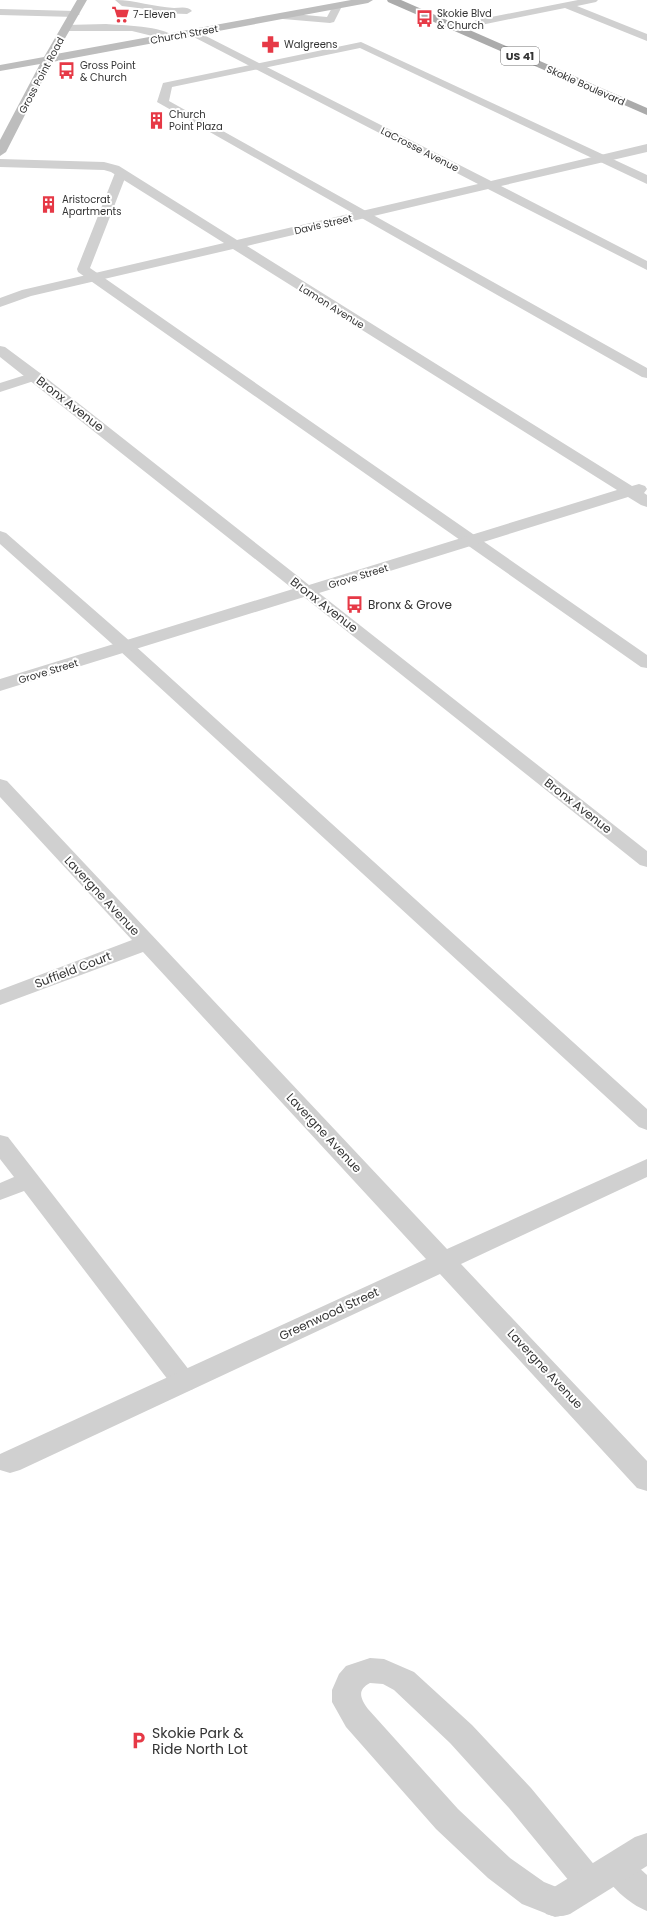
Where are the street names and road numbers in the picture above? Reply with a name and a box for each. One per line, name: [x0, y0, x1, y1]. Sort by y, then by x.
street label: Church Street: [149, 21, 220, 48]
street label: Gross Point Road: [15, 34, 68, 116]
road number: US 41: [501, 47, 539, 65]
street label: Skokie Boulevard: [544, 61, 627, 109]
street label: LaCrosse Avenue: [378, 123, 461, 176]
street label: Davis Street: [293, 210, 354, 238]
street label: Lamon Avenue: [296, 280, 367, 332]
street label: Bronx Avenue: [33, 372, 108, 435]
street label: Grove Street: [326, 560, 390, 593]
street label: Bronx Avenue: [287, 573, 362, 636]
street label: Grove Street: [16, 655, 80, 688]
street label: Bronx Avenue: [541, 774, 616, 837]
street label: Lavergne Avenue: [61, 852, 144, 939]
street label: Suffield Court: [32, 947, 114, 992]
street label: Lavergne Avenue: [283, 1089, 366, 1176]
street label: Greenwood Street: [276, 1283, 381, 1344]
street label: Lavergne Avenue: [504, 1325, 587, 1412]

